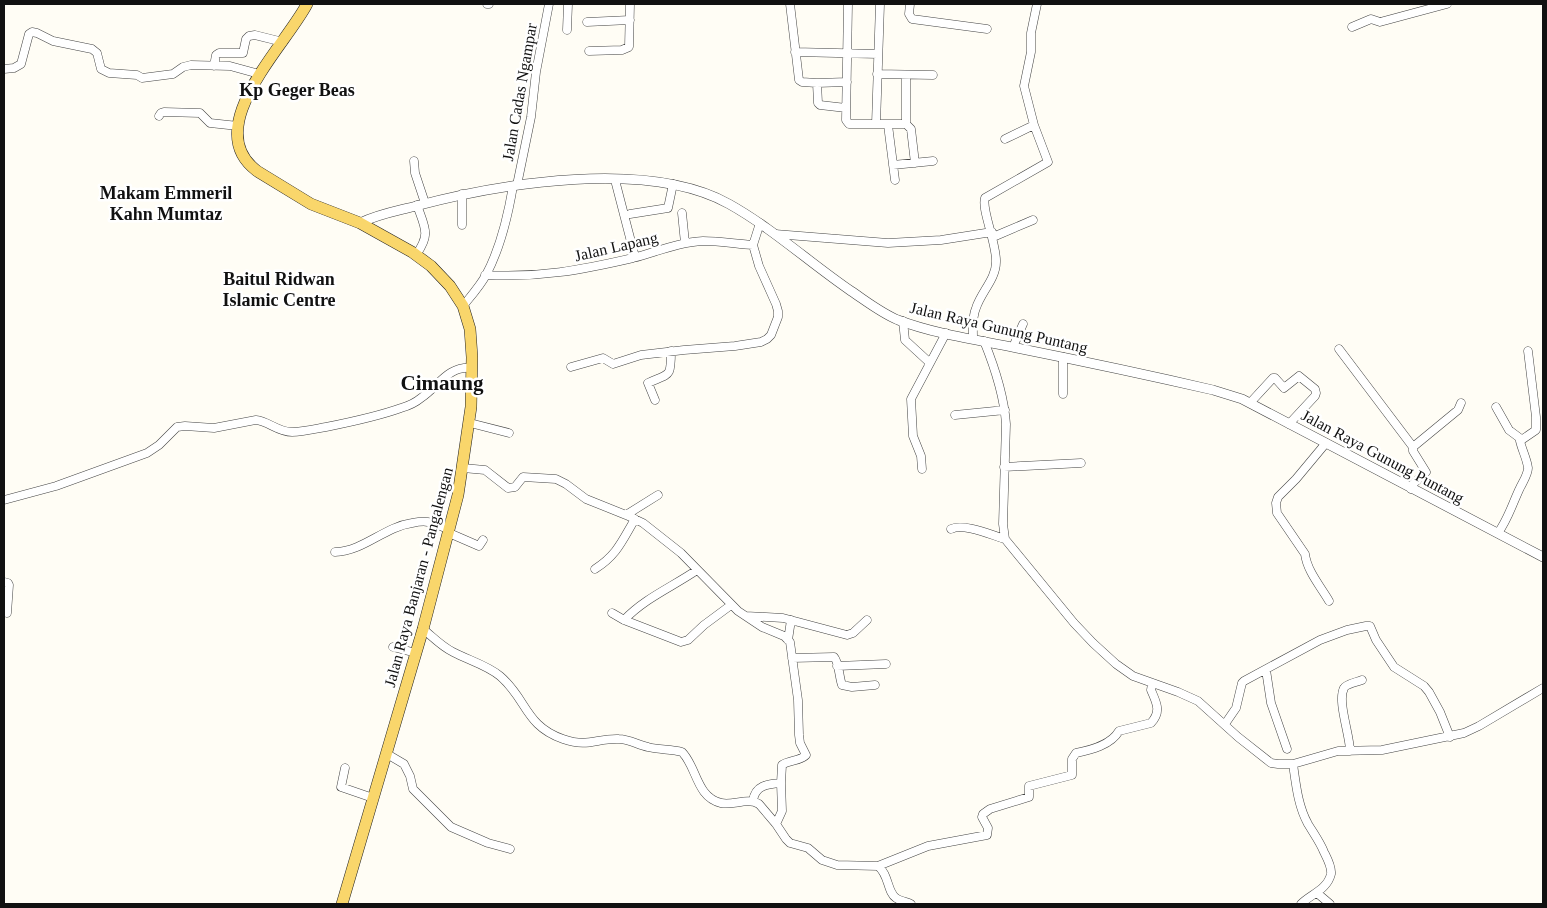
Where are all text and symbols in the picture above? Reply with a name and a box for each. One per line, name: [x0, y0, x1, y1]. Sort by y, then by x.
street label: Jalan Cadas Ngampar: [499, 21, 541, 162]
district label: Kp Geger Beas: [239, 80, 355, 100]
district label: Makam Emmeril Kahn Mumtaz: [100, 183, 232, 224]
street label: Jalan Lapang: [573, 229, 660, 265]
district label: Baitul Ridwan Islamic Centre: [222, 269, 336, 310]
street label: Jalan Raya Gunung Puntang: [908, 299, 1089, 357]
district label: Cimaung: [401, 371, 484, 395]
street label: Jalan Raya Gunung Puntang: [1298, 406, 1467, 507]
street label: Jalan Raya Banjaran - Pangalengan: [381, 466, 457, 689]

